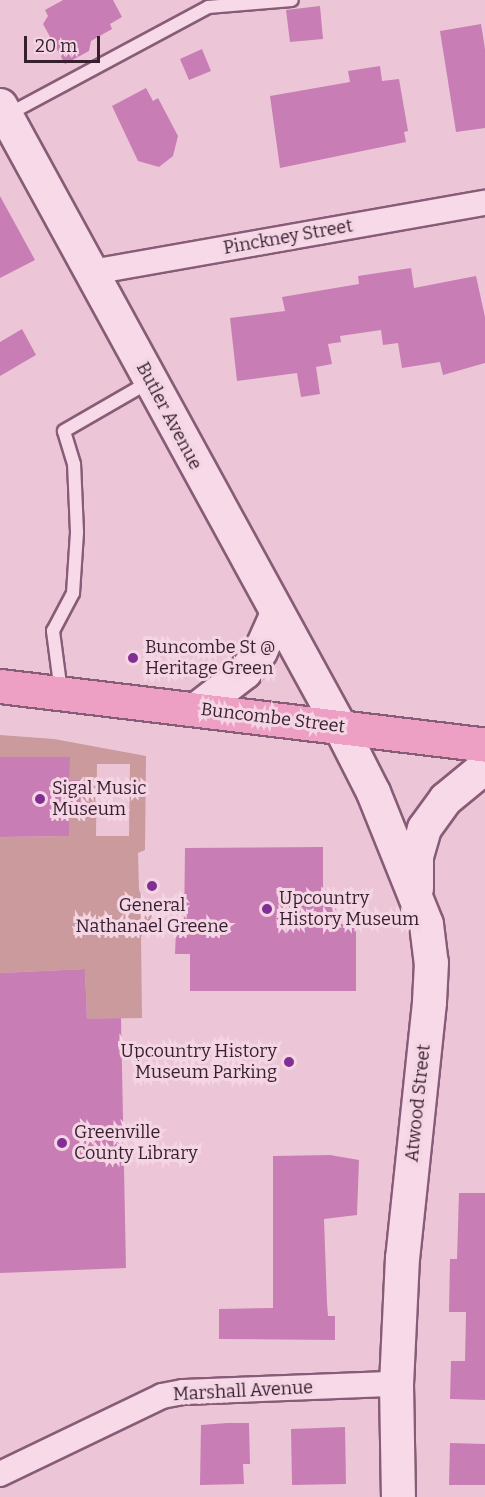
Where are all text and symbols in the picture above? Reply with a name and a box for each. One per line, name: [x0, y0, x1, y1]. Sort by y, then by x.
scale bar: [27, 24, 104, 62]
text: 20 m: [35, 35, 77, 57]
street label: Pinckney Street: [222, 215, 354, 259]
street label: Butler Avenue: [132, 359, 206, 473]
place label: Buncombe St @ Heritage Green: [145, 637, 276, 680]
marker: Buncombe St @ Heritage Green: [126, 651, 140, 665]
street label: Buncombe Street: [200, 698, 346, 738]
place label: Sigal Music Museum: [52, 778, 146, 820]
marker: Sigal Music Museum: [33, 792, 47, 806]
marker: General Nathanael Greene: [145, 879, 159, 893]
place label: Upcountry History Museum: [279, 888, 419, 930]
place label: General Nathanael Greene: [76, 895, 228, 938]
marker: Upcountry History Museum: [260, 902, 274, 916]
place label: Upcountry History Museum Parking: [121, 1041, 277, 1084]
street label: Atwood Street: [401, 1043, 435, 1163]
marker: Upcountry History Museum Parking: [282, 1055, 296, 1069]
place label: Greenville County Library: [74, 1122, 198, 1164]
marker: Greenville County Library: [55, 1136, 69, 1150]
street label: Marshall Avenue: [172, 1377, 314, 1405]

